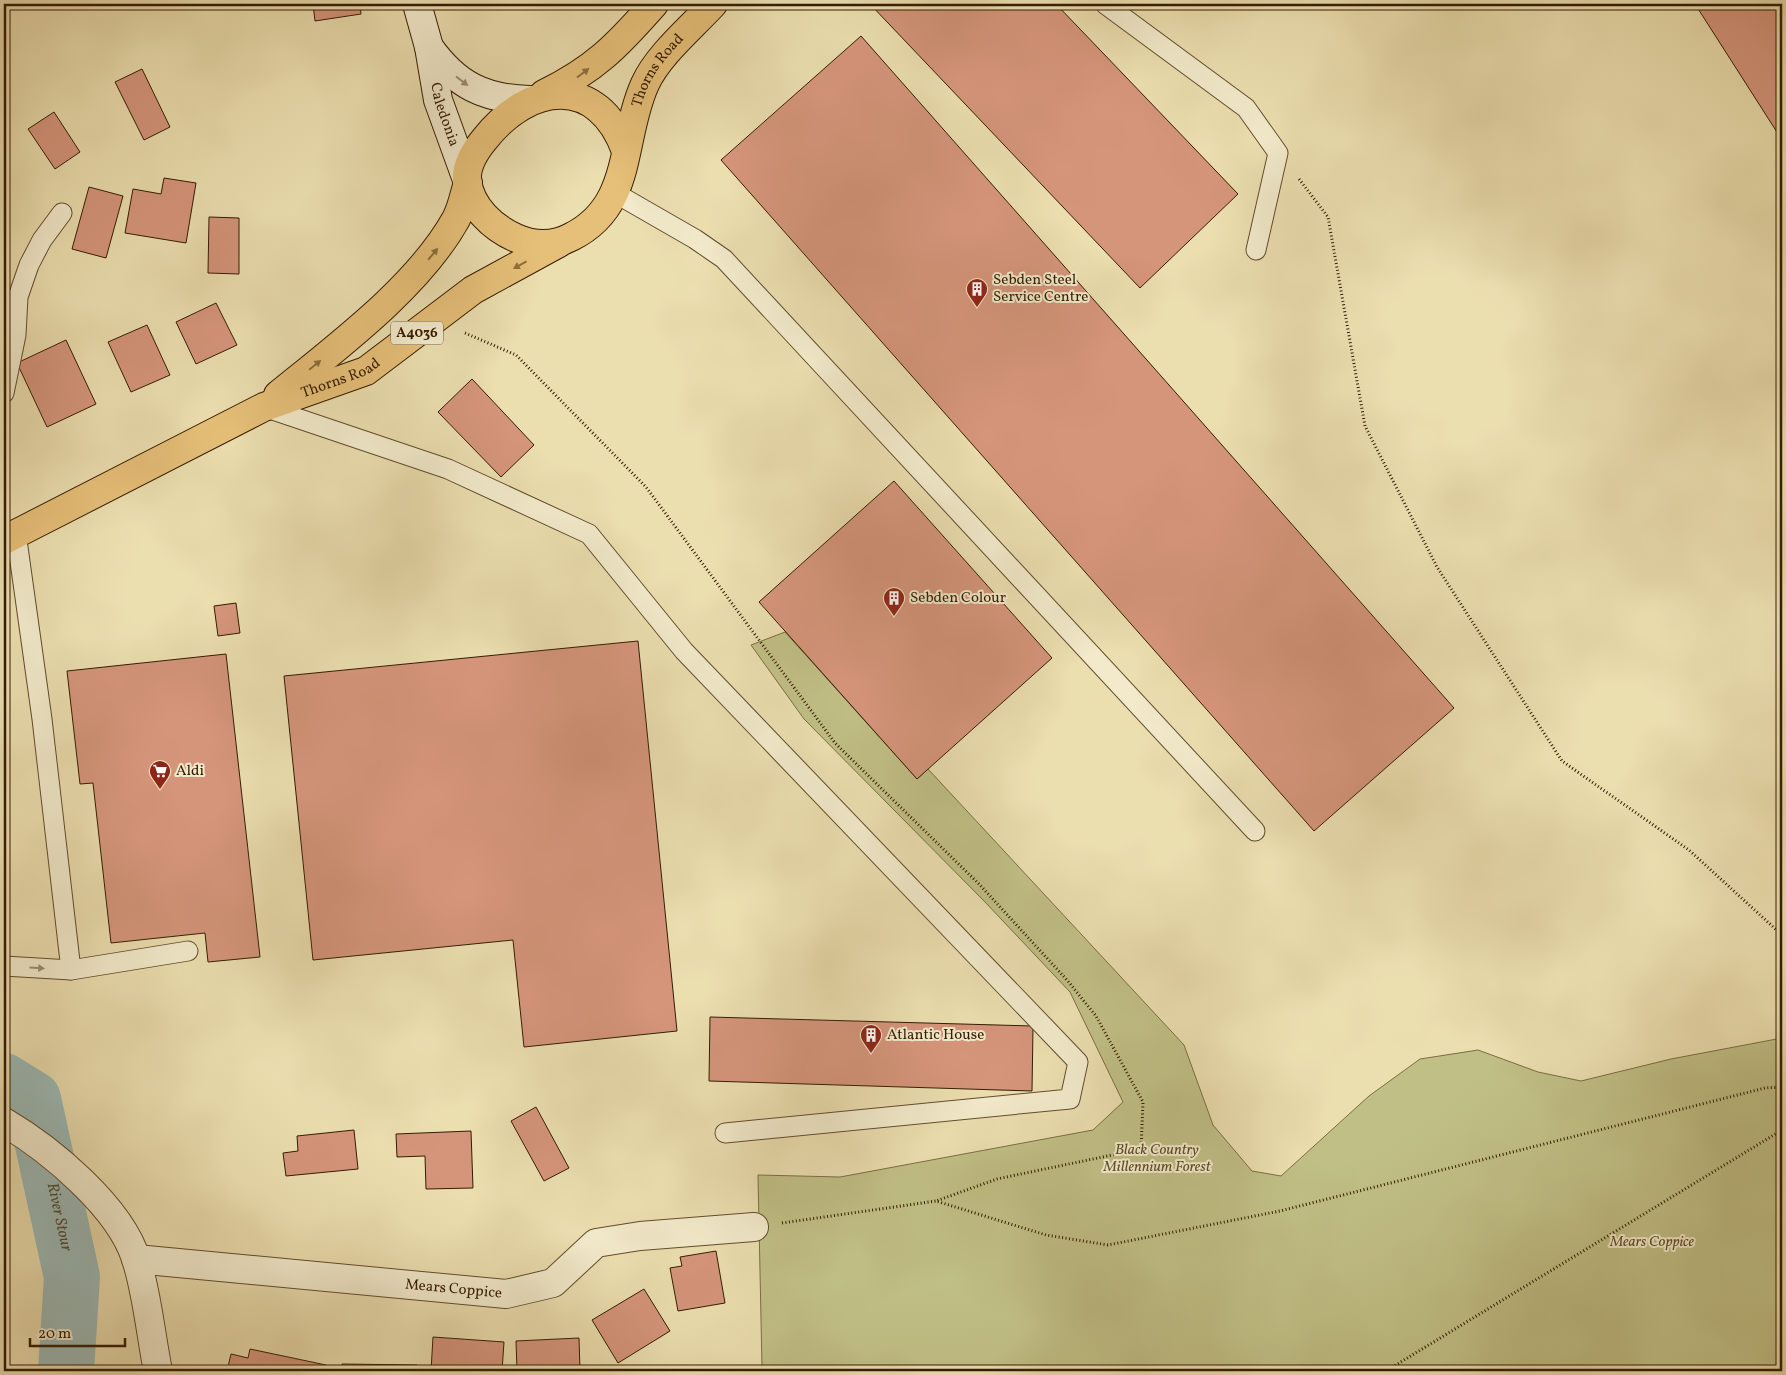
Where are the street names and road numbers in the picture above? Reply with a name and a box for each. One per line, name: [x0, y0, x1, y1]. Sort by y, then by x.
street label: Thorns Road: [627, 29, 689, 110]
street label: Caledonia: [425, 81, 464, 149]
road number: A4036: [391, 322, 443, 344]
street label: Thorns Road: [298, 353, 385, 404]
street label: Mears Coppice: [404, 1274, 503, 1304]

